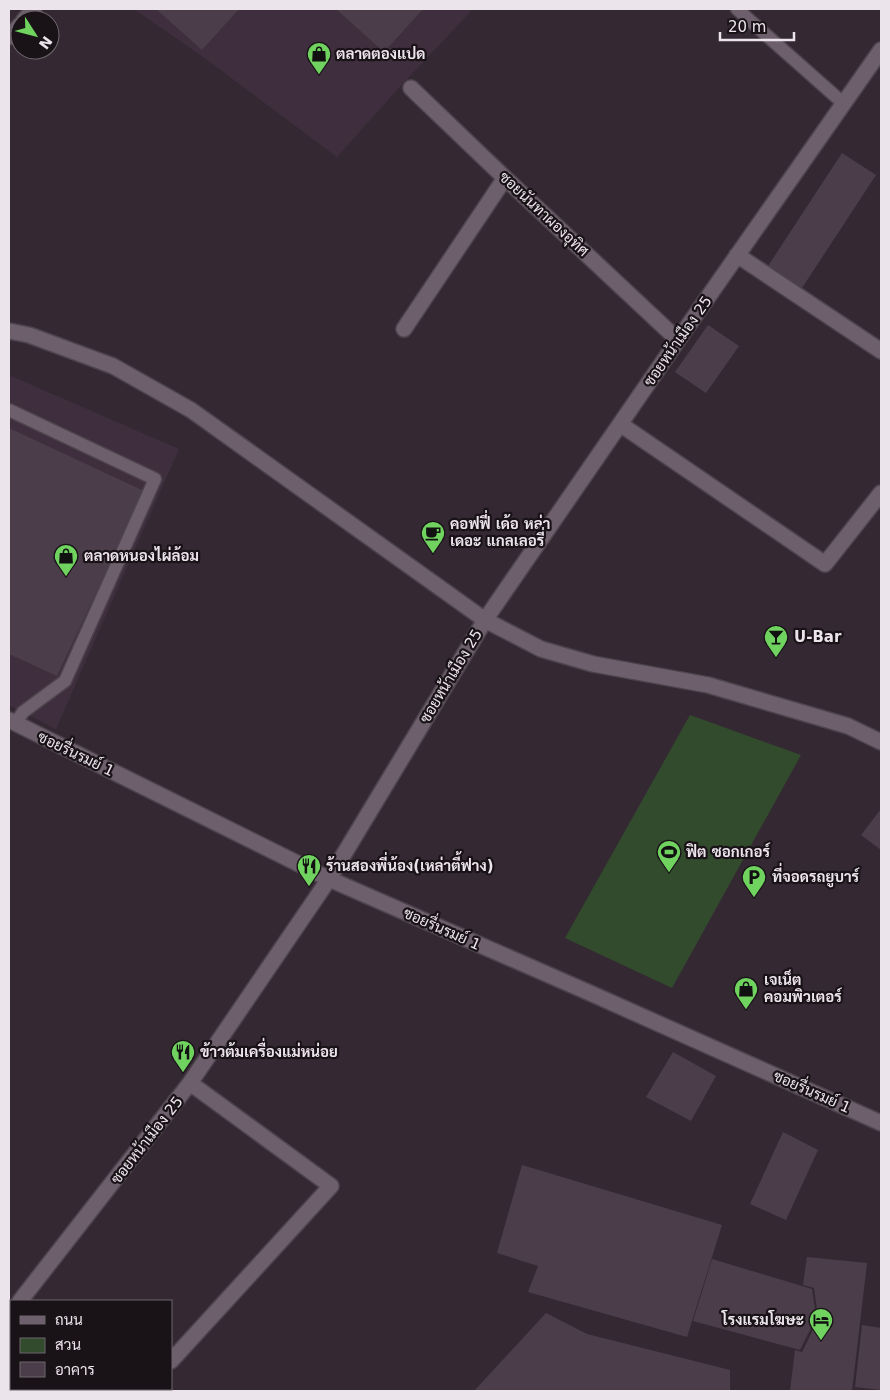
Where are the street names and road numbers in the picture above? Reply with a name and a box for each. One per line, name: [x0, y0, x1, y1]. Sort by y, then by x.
street label: ซอยนันทาผองอุทิศ: [494, 168, 592, 261]
street label: ซอยหน้าเมือง 25: [639, 292, 716, 390]
street label: ซอยหน้าเมือง 25: [415, 625, 486, 726]
street label: ซอยรื่นรมย์ 1: [35, 722, 120, 780]
street label: ซอยรื่นรมย์ 1: [401, 898, 486, 954]
street label: ซอยรื่นรมย์ 1: [771, 1061, 856, 1117]
street label: ซอยหน้าเมือง 25: [106, 1092, 187, 1187]

